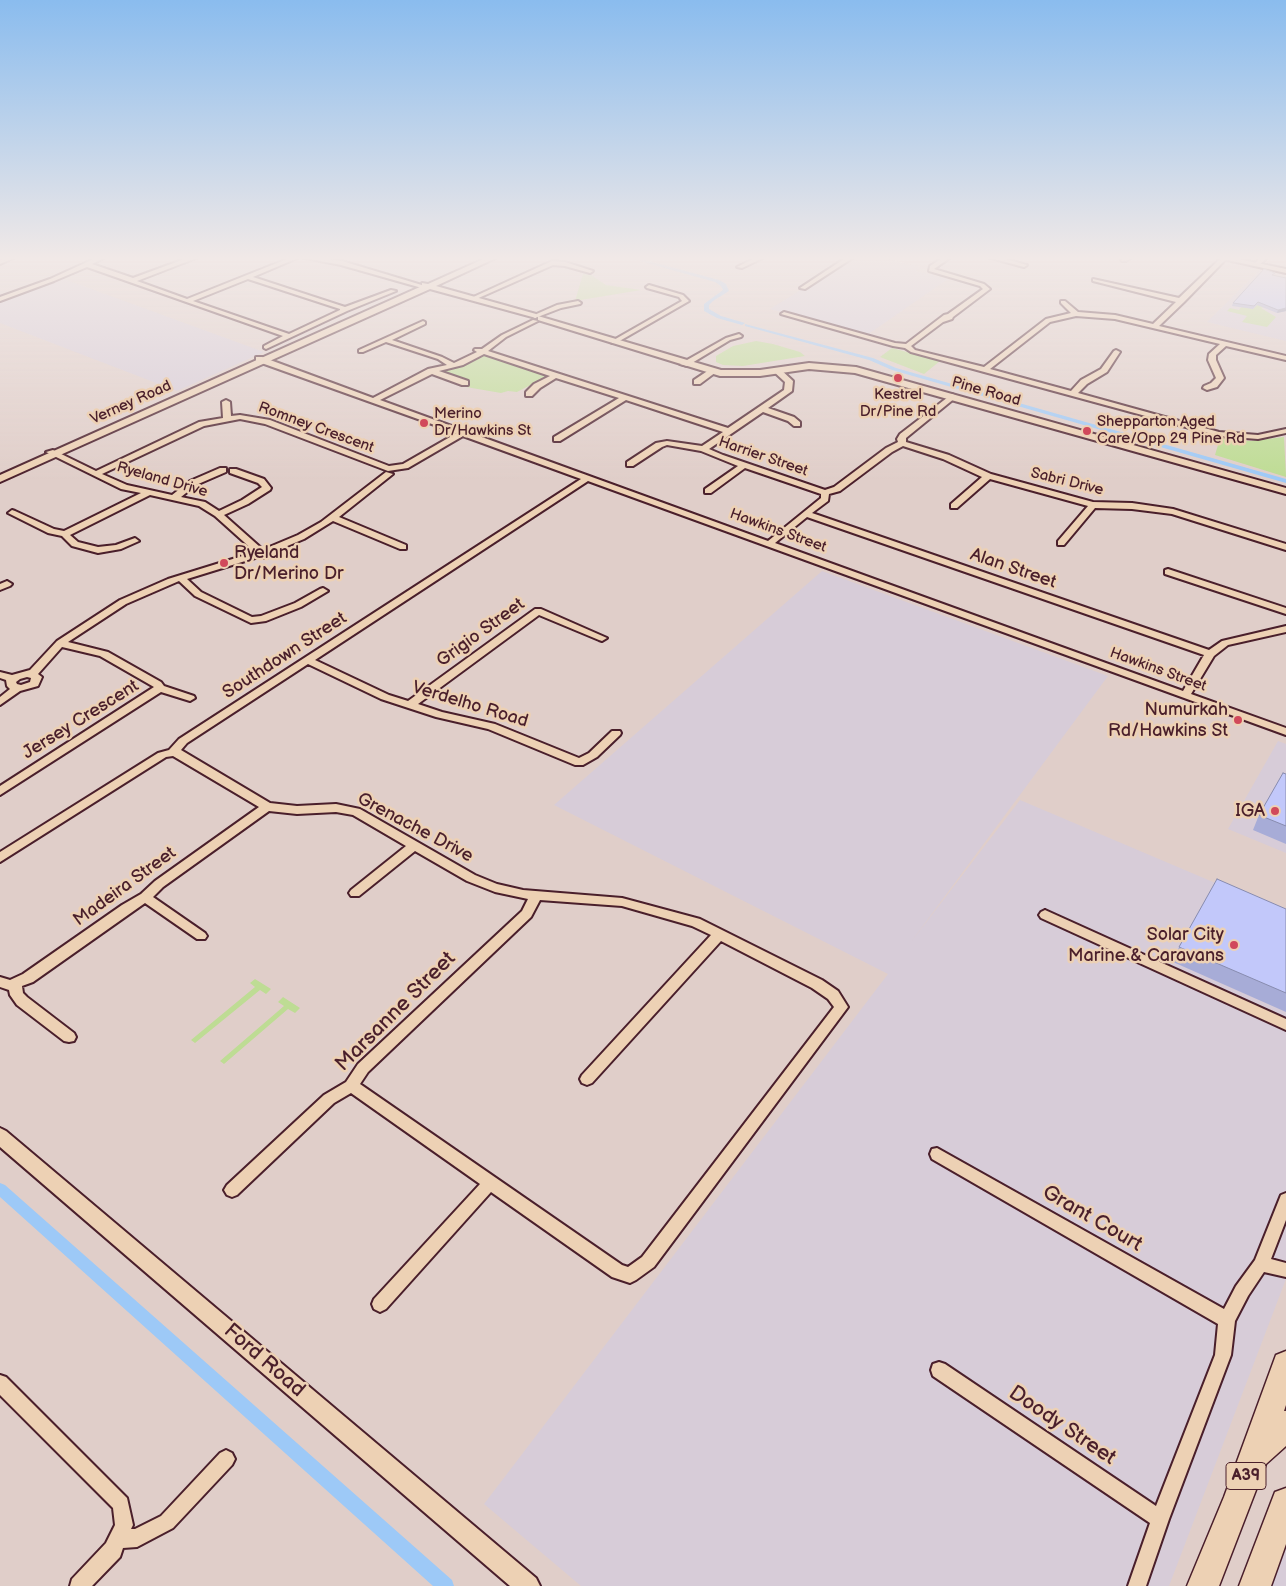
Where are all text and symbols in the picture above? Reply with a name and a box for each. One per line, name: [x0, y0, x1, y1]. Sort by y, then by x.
marker: Kestrel Dr/Pine Rd: [892, 372, 904, 384]
street label: Pine Road: [950, 374, 1022, 410]
street label: Verney Road: [88, 377, 174, 429]
place label: Kestrel Dr/Pine Rd: [860, 386, 936, 421]
street label: Romney Crescent: [256, 399, 376, 457]
place label: Merino Dr/Hawkins St: [434, 405, 531, 440]
place label: Shepparton Aged Care/Opp 29 Pine Rd: [1097, 413, 1245, 448]
marker: Merino Dr/Hawkins St: [418, 417, 430, 429]
marker: Shepparton Aged Care/Opp 29 Pine Rd: [1081, 425, 1093, 437]
street label: Harrier Street: [716, 433, 810, 481]
street label: Ryeland Drive: [114, 458, 210, 502]
street label: Sabri Drive: [1029, 464, 1105, 500]
street label: Hawkins Street: [727, 505, 829, 557]
place label: Ryeland Dr/Merino Dr: [234, 542, 344, 584]
street label: Alan Street: [967, 544, 1059, 594]
marker: Ryeland Dr/Merino Dr: [218, 557, 230, 569]
street label: Grigio Street: [433, 594, 529, 672]
street label: Southdown Street: [219, 608, 351, 704]
street label: Hawkins Street: [1107, 644, 1209, 696]
street label: Jersey Crescent: [19, 676, 143, 764]
street label: Verdelho Road: [409, 677, 531, 733]
place label: Numurkah Rd/Hawkins St: [1108, 699, 1228, 742]
marker: Numurkah Rd/Hawkins St: [1232, 714, 1244, 726]
street label: Grenache Drive: [353, 788, 477, 868]
place label: IGA: [1235, 800, 1265, 822]
marker: IGA: [1269, 805, 1281, 817]
street label: Madeira Street: [69, 843, 181, 931]
place label: Solar City Marine & Caravans: [1068, 924, 1224, 966]
marker: Solar City Marine & Caravans: [1228, 939, 1240, 951]
street label: Marsanne Street: [331, 947, 461, 1077]
street label: Grant Court: [1037, 1180, 1147, 1258]
street label: Ford Road: [218, 1319, 310, 1403]
street label: Doody Street: [1004, 1381, 1120, 1471]
road number: A39: [1226, 1462, 1266, 1490]

